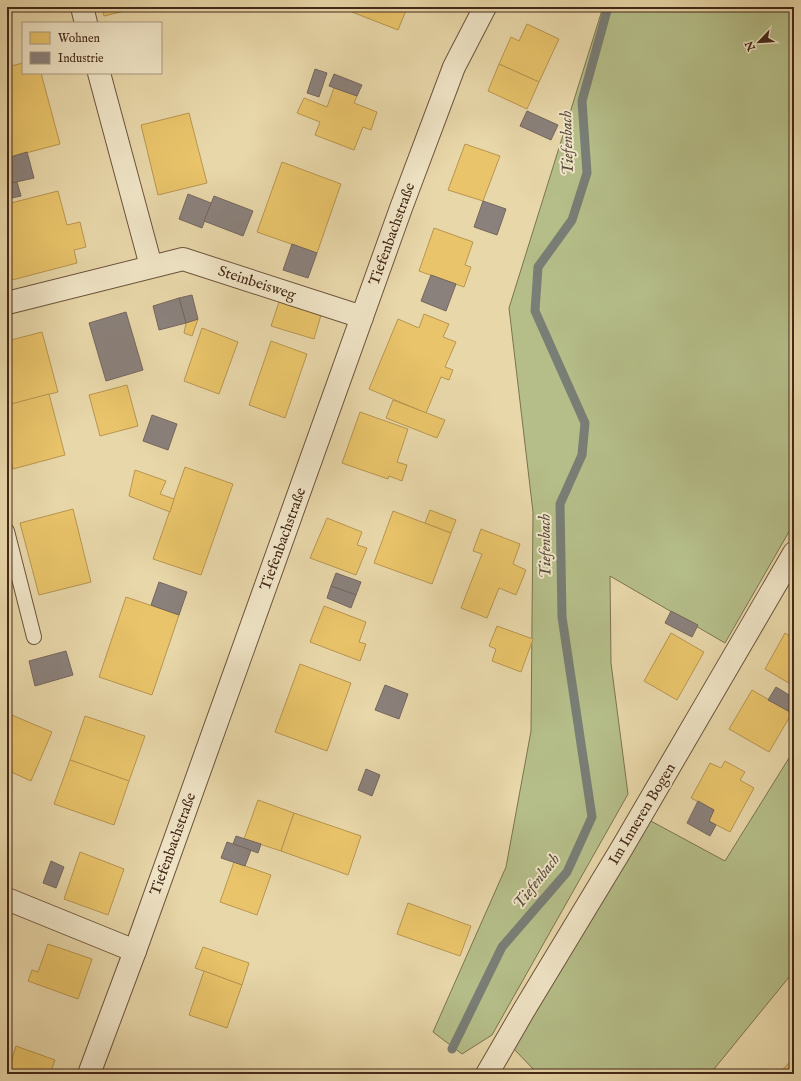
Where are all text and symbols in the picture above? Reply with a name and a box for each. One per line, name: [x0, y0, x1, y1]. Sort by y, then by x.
legend: [22, 22, 162, 74]
north arrow: [739, 22, 779, 62]
text: Wohnen: [58, 31, 101, 46]
text: N: [742, 38, 760, 54]
text: Industrie: [58, 51, 104, 66]
water label: Tiefenbach: [557, 110, 579, 176]
street label: Tiefenbachstraße: [365, 180, 419, 288]
street label: Steinbeisweg: [216, 261, 299, 305]
street label: Tiefenbachstraße: [256, 485, 310, 593]
water label: Tiefenbach: [535, 513, 557, 578]
street label: Im Inneren Bogen: [604, 760, 680, 868]
street label: Tiefenbachstraße: [146, 790, 200, 898]
water label: Tiefenbach: [509, 850, 565, 914]

